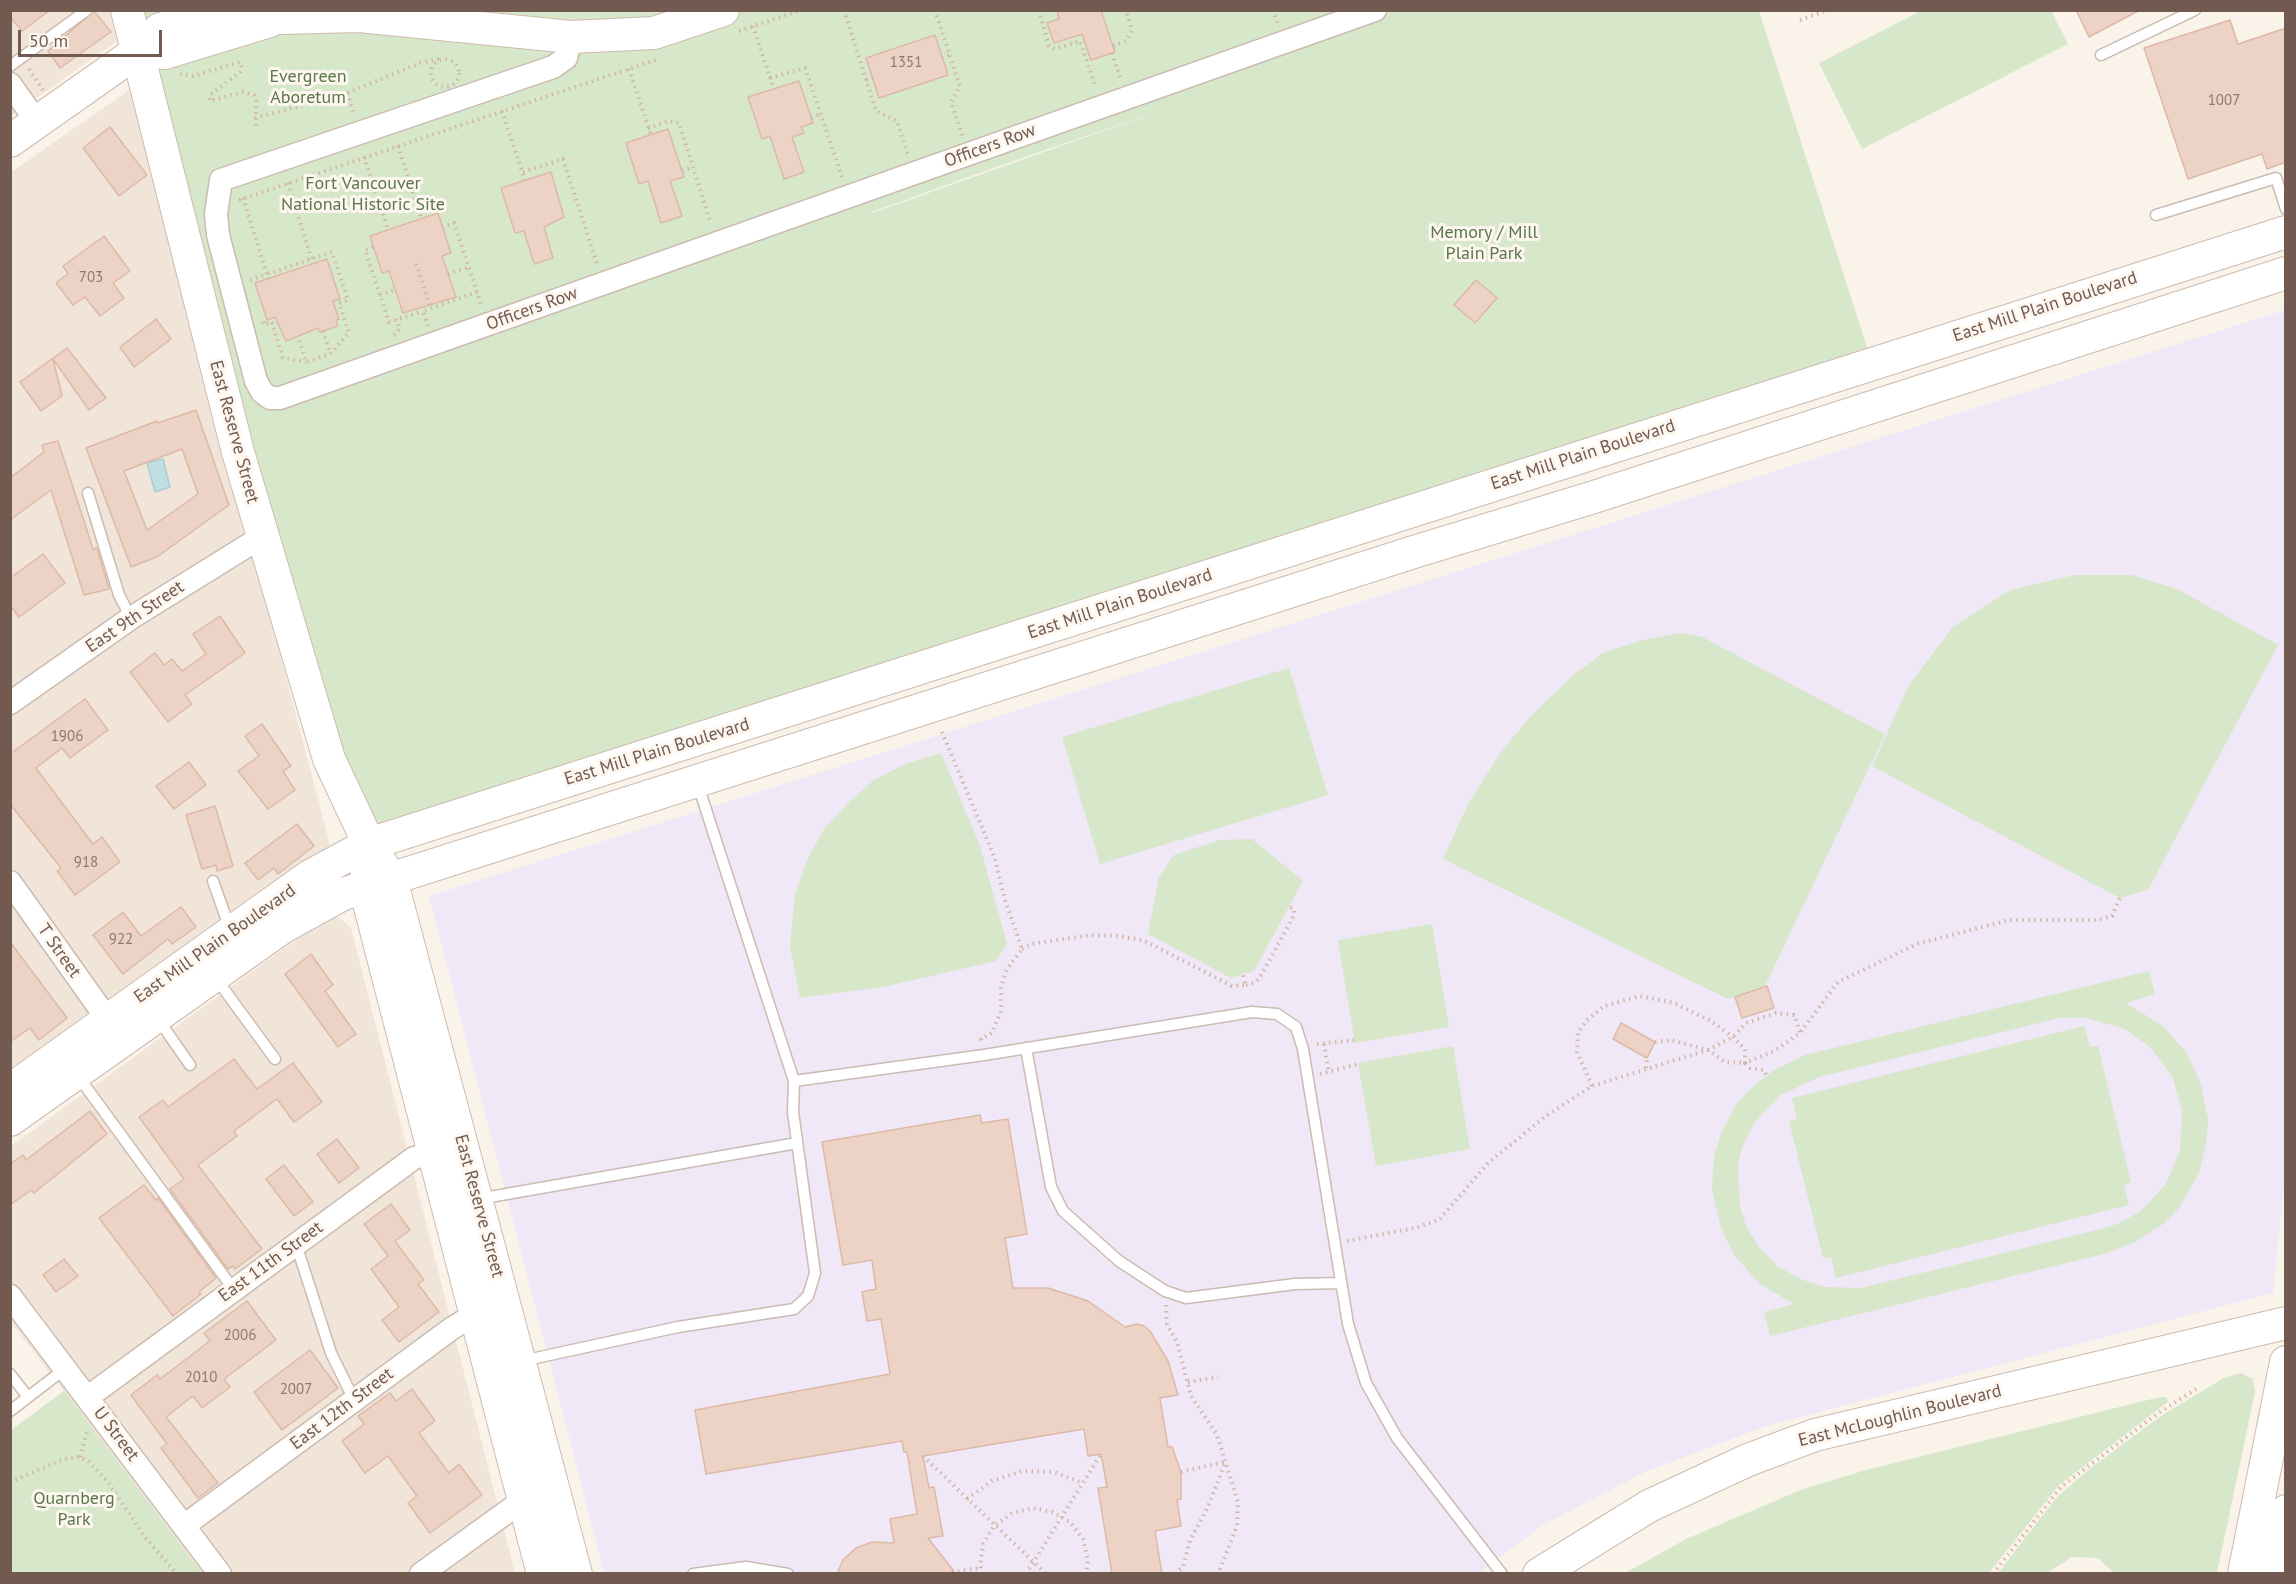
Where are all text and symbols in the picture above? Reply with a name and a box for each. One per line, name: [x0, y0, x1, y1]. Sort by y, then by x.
scale bar: [21, 18, 165, 56]
text: 50 m: [29, 29, 68, 52]
house number: 1351: [890, 54, 922, 72]
park label: Evergreen Aboretum: [269, 66, 347, 109]
house number: 1007: [2208, 92, 2240, 110]
street label: Officers Row: [941, 119, 1039, 173]
park label: Fort Vancouver National Historic Site: [281, 173, 445, 216]
park label: Memory / Mill Plain Park: [1430, 222, 1538, 264]
street label: East Mill Plain Boulevard: [1950, 267, 2140, 347]
house number: 703: [79, 269, 103, 287]
street label: Officers Row: [483, 282, 581, 336]
street label: East Reserve Street: [205, 358, 263, 506]
street label: East Mill Plain Boulevard: [1488, 415, 1678, 495]
street label: East Mill Plain Boulevard: [1025, 564, 1215, 644]
street label: East 9th Street: [82, 576, 188, 658]
street label: East Mill Plain Boulevard: [562, 714, 752, 790]
house number: 1906: [51, 728, 83, 746]
house number: 918: [74, 854, 98, 872]
street label: East Mill Plain Boulevard: [130, 880, 300, 1008]
street label: T Street: [33, 920, 85, 982]
house number: 922: [109, 931, 133, 949]
street label: East Reserve Street: [450, 1132, 508, 1280]
street label: East 11th Street: [215, 1217, 327, 1307]
house number: 2006: [224, 1327, 256, 1345]
street label: East 12th Street: [286, 1363, 398, 1455]
house number: 2010: [185, 1369, 217, 1387]
street label: East McLoughlin Boulevard: [1796, 1380, 2004, 1452]
house number: 2007: [280, 1381, 312, 1399]
street label: U Street: [89, 1403, 143, 1465]
park label: Quarnberg Park: [33, 1488, 115, 1530]

